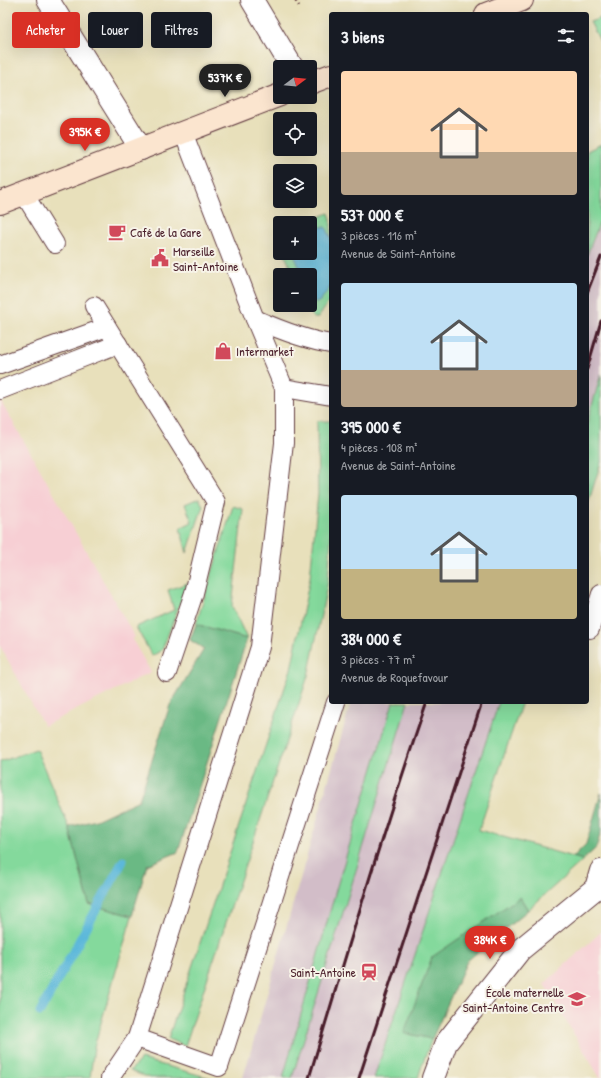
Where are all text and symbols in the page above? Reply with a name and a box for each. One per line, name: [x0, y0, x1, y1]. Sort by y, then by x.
chip: Acheter: [12, 12, 80, 48]
chip: Louer: [88, 12, 143, 48]
chip: Filtres: [151, 12, 212, 48]
text: 3 biens: [341, 25, 384, 48]
icon: filters: [555, 25, 577, 47]
north arrow: [273, 60, 317, 104]
map controls: [273, 60, 317, 312]
pin: 537K €: [192, 64, 258, 98]
text: 537K €: [208, 68, 242, 86]
icon: home: [423, 97, 495, 169]
button: locate: [273, 112, 317, 156]
pin: 395K €: [52, 118, 118, 152]
text: 395K €: [69, 122, 101, 140]
button: layers: [273, 164, 317, 208]
text: 537 000 €: [341, 203, 403, 226]
button: +: [273, 216, 317, 260]
cafe icon: Café de la Gare: [107, 222, 127, 242]
place label: Café de la Gare: [130, 223, 201, 241]
text: 3 pièces · 116 m²: [341, 226, 417, 244]
place label: Marseille Saint-Antoine: [173, 242, 238, 275]
text: Avenue de Saint-Antoine: [341, 244, 456, 262]
public building icon: Marseille Saint-Antoine: [150, 248, 170, 268]
button: −: [273, 268, 317, 312]
icon: home: [423, 309, 495, 381]
shop icon: Intermarket: [213, 341, 233, 361]
place label: Intermarket: [236, 342, 294, 360]
text: 395 000 €: [341, 415, 401, 438]
text: 4 pièces · 108 m²: [341, 438, 417, 456]
text: Avenue de Saint-Antoine: [341, 456, 456, 474]
icon: home: [423, 521, 495, 593]
text: 384 000 €: [341, 627, 401, 650]
text: 3 pièces · 77 m²: [341, 650, 415, 668]
text: Avenue de Roquefavour: [341, 668, 448, 686]
pin: 384K €: [457, 926, 523, 960]
text: 384K €: [474, 930, 506, 948]
station icon: Saint-Antoine: [359, 962, 379, 982]
place label: Saint-Antoine: [291, 963, 356, 981]
place label: École maternelle Saint-Antoine Centre: [463, 983, 564, 1016]
school or university icon: École maternelle Saint-Antoine Centre: [567, 989, 587, 1009]

